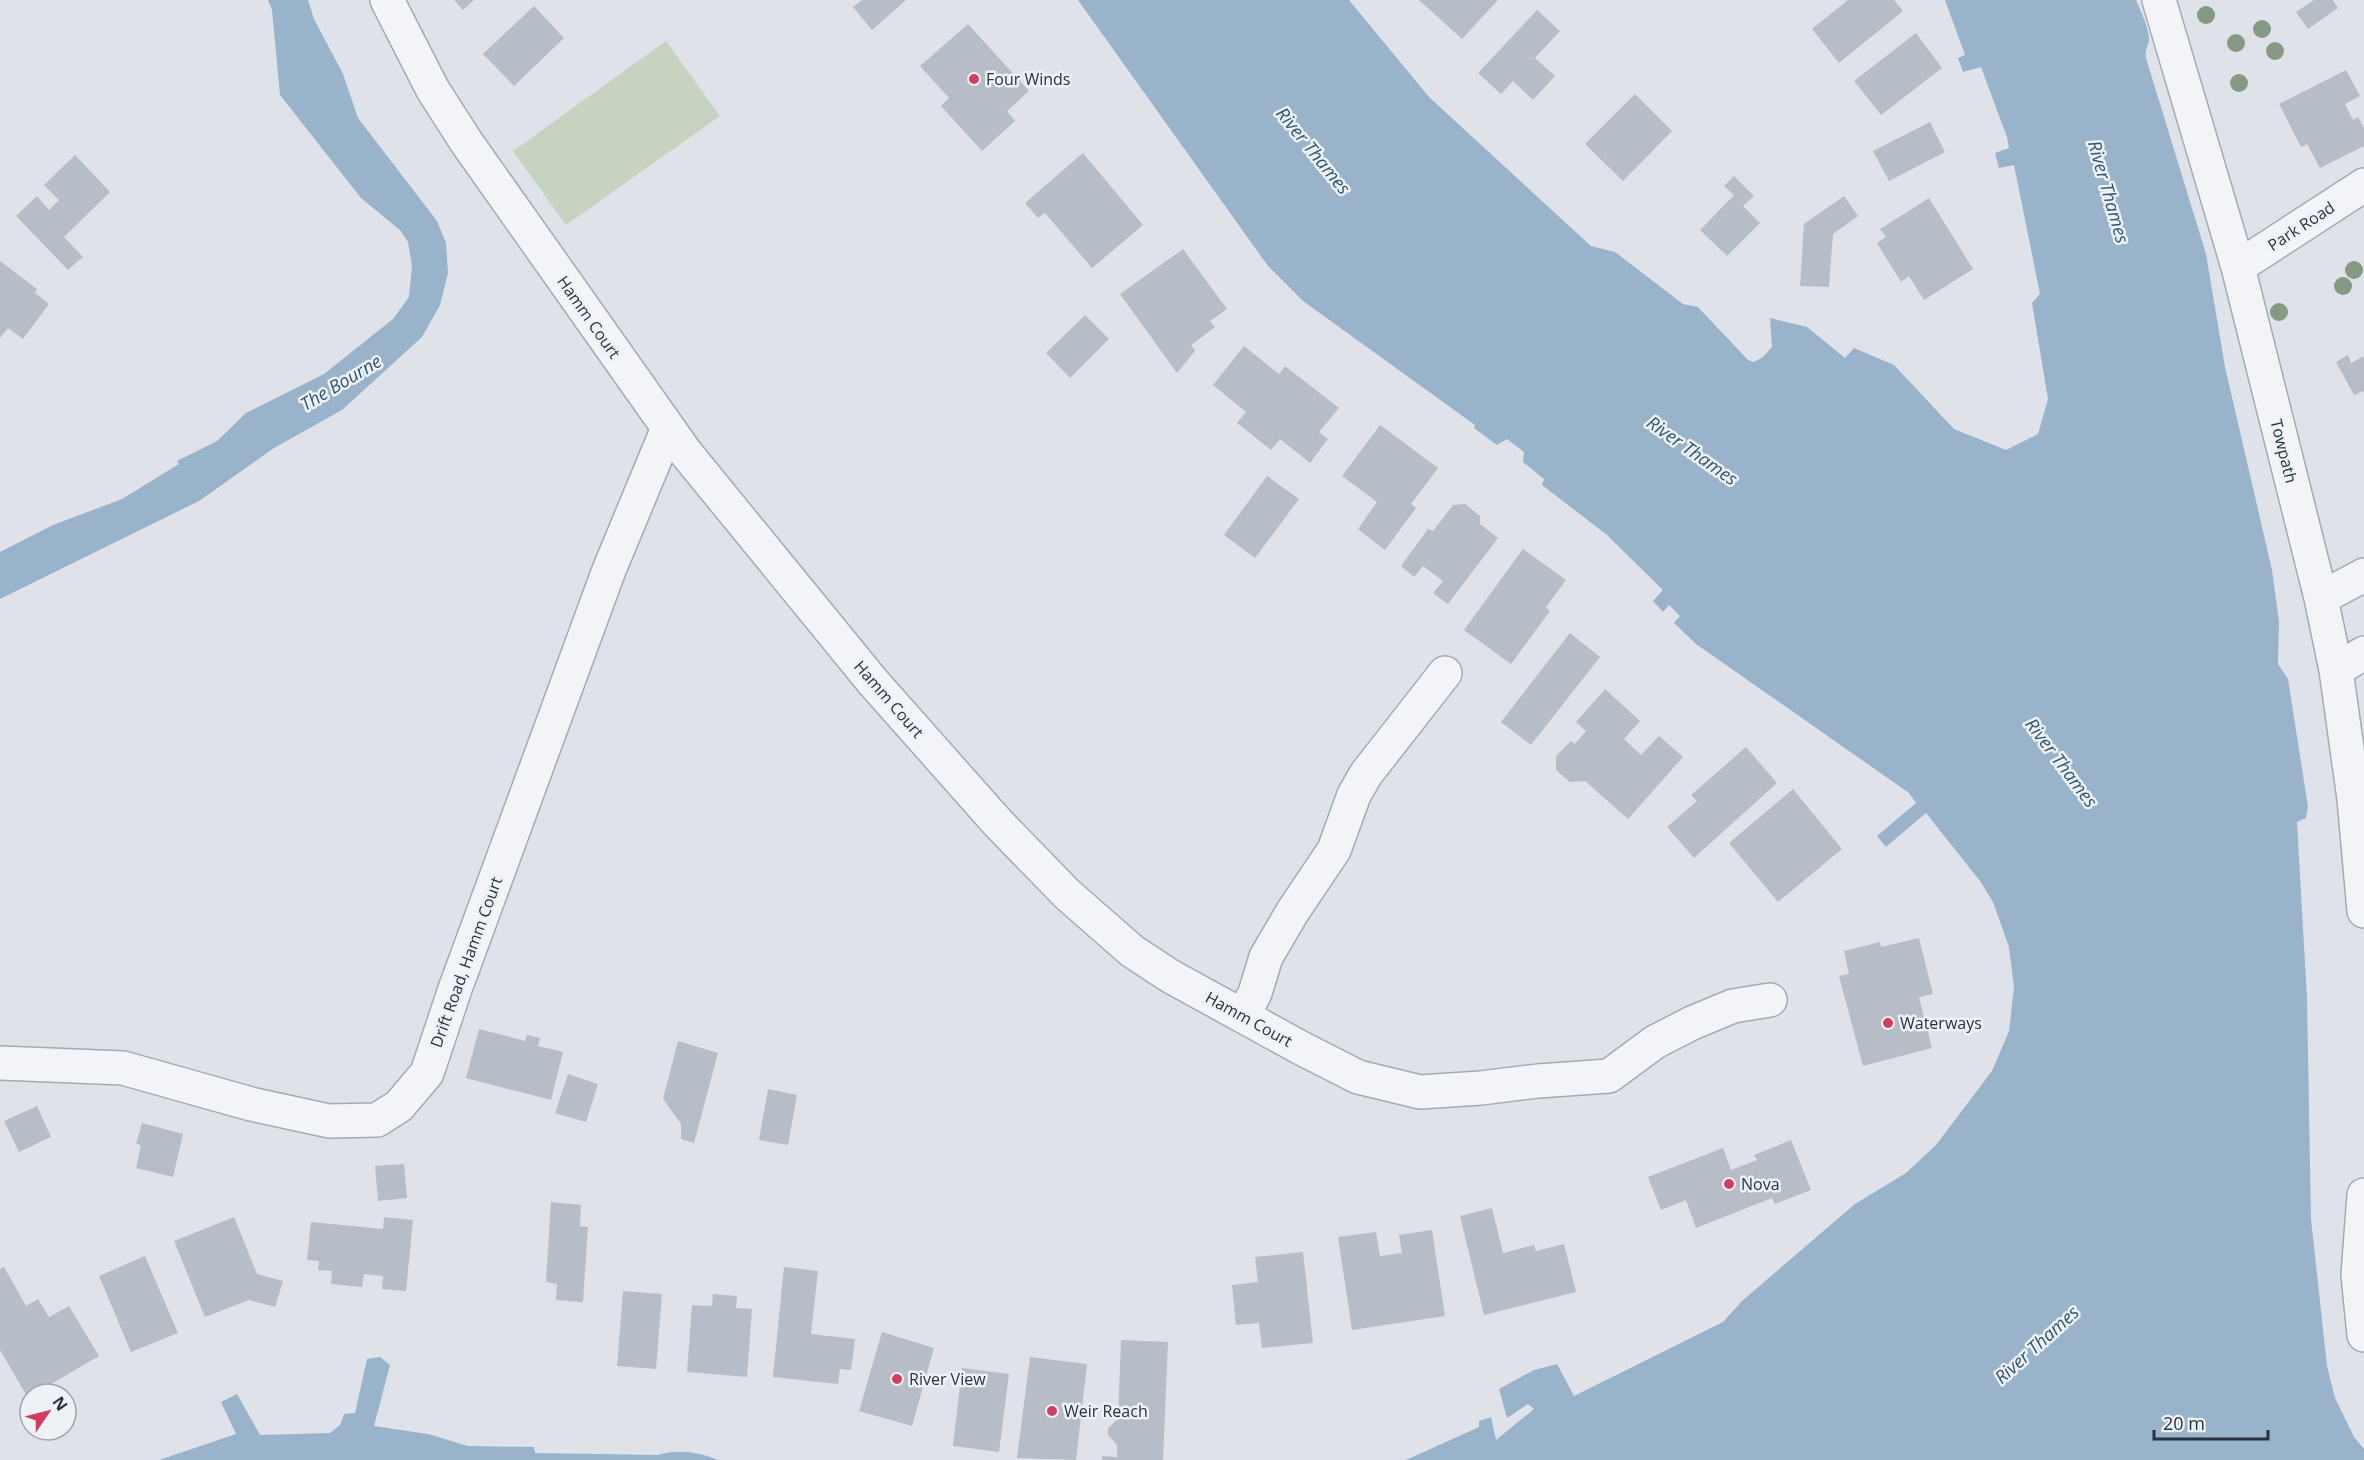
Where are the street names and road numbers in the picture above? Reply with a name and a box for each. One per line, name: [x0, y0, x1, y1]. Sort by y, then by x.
street label: Park Road: [2263, 196, 2339, 256]
street label: Hamm Court: [552, 271, 626, 363]
street label: Towpath: [2265, 417, 2303, 485]
street label: Hamm Court: [849, 655, 929, 743]
street label: Drift Road, Hamm Court: [425, 873, 507, 1050]
street label: Hamm Court: [1202, 986, 1297, 1052]

